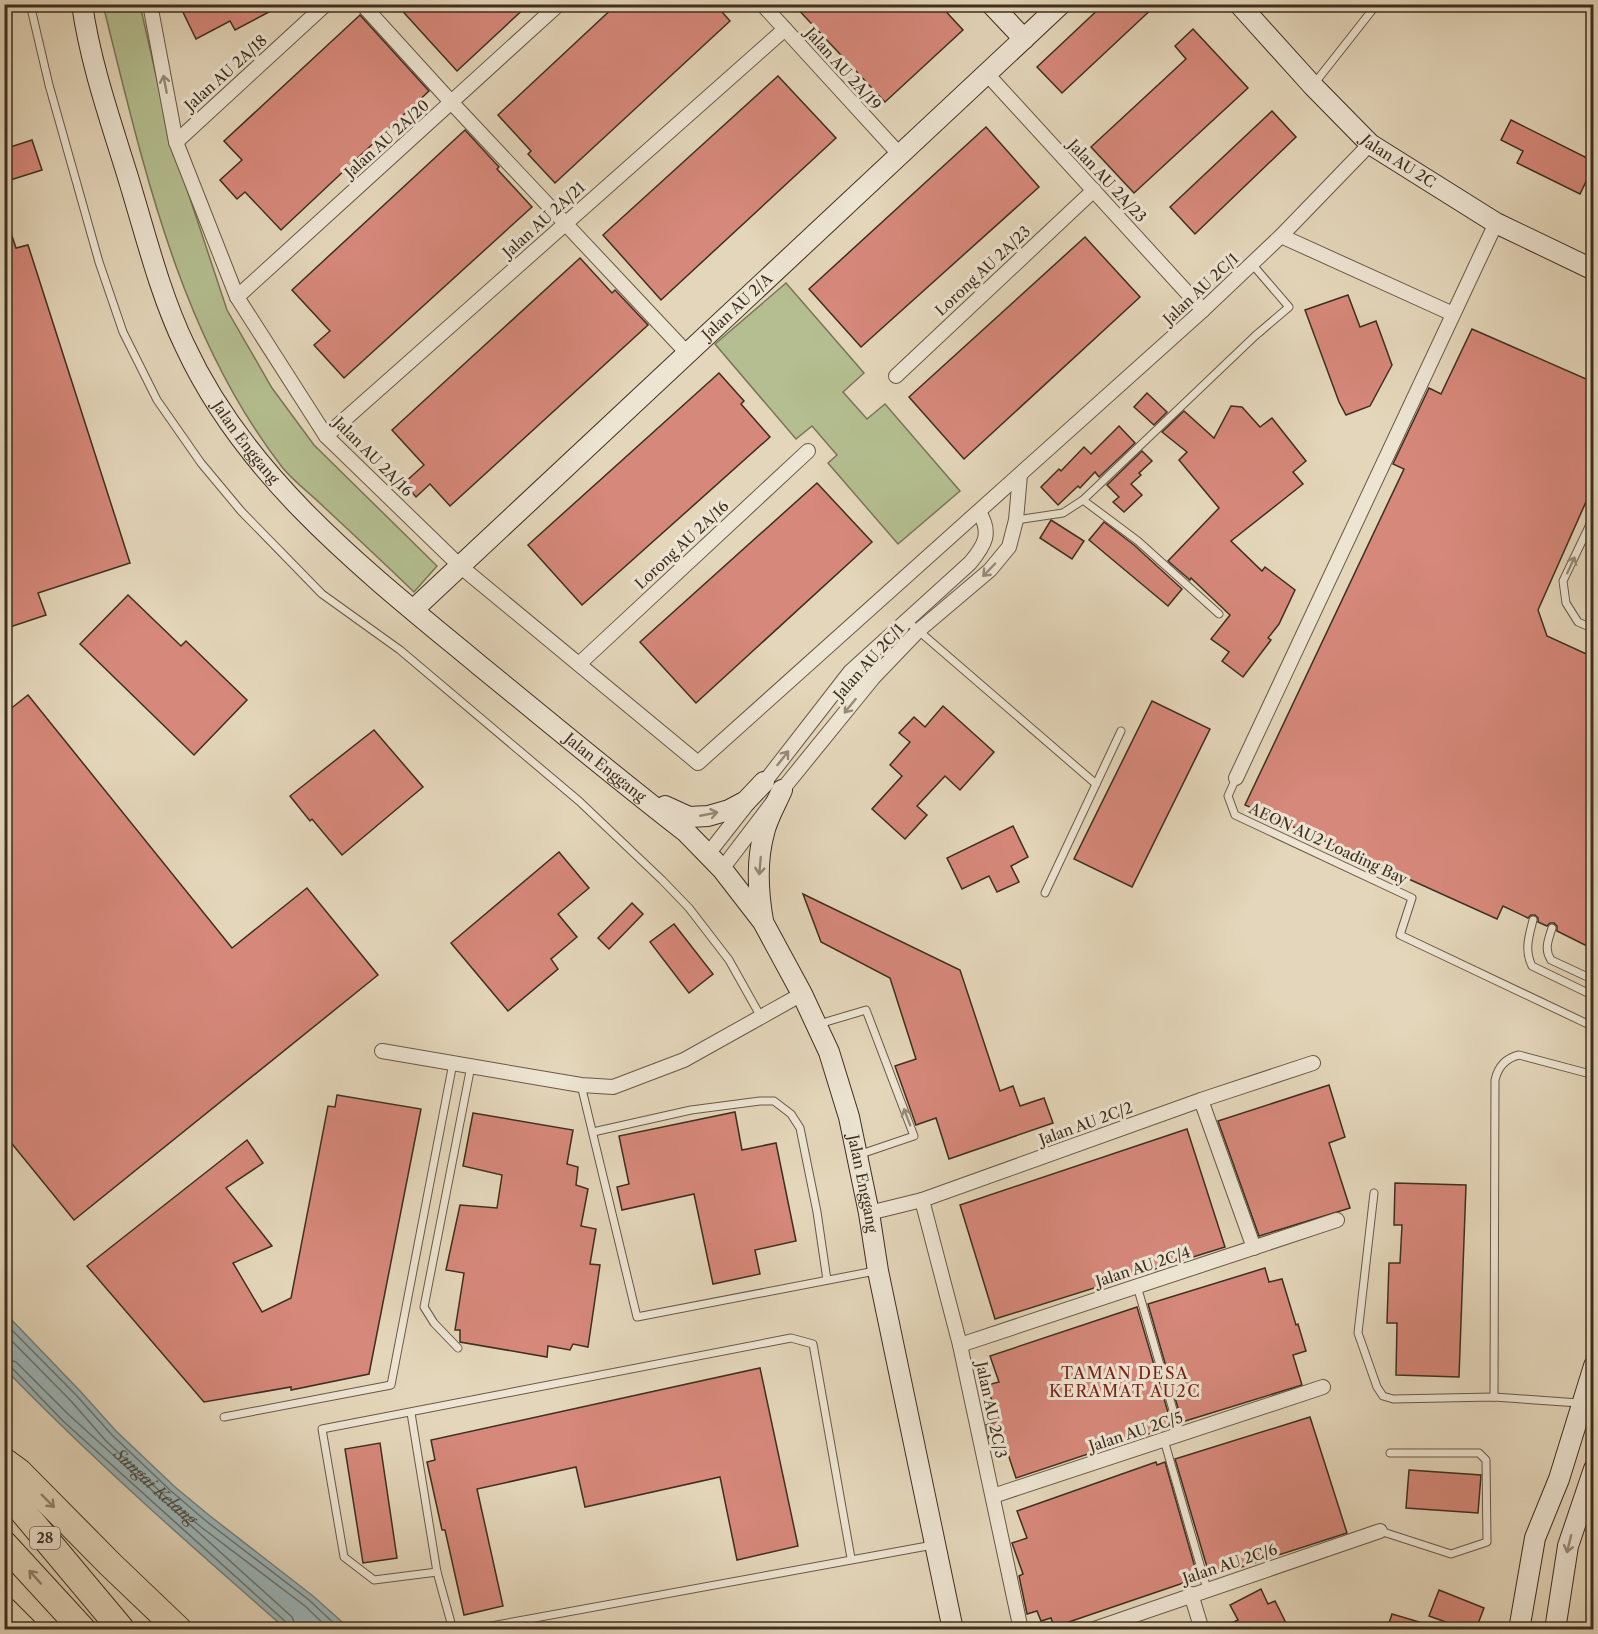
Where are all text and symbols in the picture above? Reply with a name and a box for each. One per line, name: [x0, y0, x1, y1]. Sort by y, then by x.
street label: Jalan AU 2A/19: [800, 22, 885, 114]
street label: Jalan AU 2A/18: [179, 31, 271, 116]
one-way arrow: [159, 75, 170, 95]
street label: Jalan AU 2A/20: [339, 96, 433, 183]
street label: Jalan AU 2C: [1356, 129, 1439, 192]
street label: Jalan AU 2A/23: [1063, 134, 1151, 226]
street label: Jalan AU 2A/21: [497, 177, 589, 263]
street label: Lorong AU 2A/23: [931, 222, 1034, 320]
street label: Jalan AU 2C/1: [1158, 248, 1243, 330]
street label: Jalan AU 2/A: [696, 268, 777, 345]
street label: Jalan Enggang: [207, 395, 284, 488]
street label: Jalan AU 2A/16: [328, 412, 417, 500]
street label: Lorong AU 2A/16: [631, 496, 733, 593]
one-way arrow: [1565, 556, 1577, 574]
one-way arrow: [982, 562, 996, 577]
street label: Jalan AU 2C/1: [828, 619, 908, 705]
one-way arrow: [844, 698, 857, 714]
street label: Jalan Enggang: [559, 727, 650, 806]
one-way arrow: [776, 751, 789, 767]
street label: AEON AU2 Loading Bay: [1245, 798, 1411, 889]
one-way arrow: [699, 809, 719, 820]
one-way arrow: [754, 855, 765, 875]
street label: Jalan AU 2C/2: [1034, 1098, 1135, 1150]
one-way arrow: [901, 1109, 912, 1127]
street label: Jalan Enggang: [844, 1131, 882, 1234]
street label: Jalan AU 2C/4: [1091, 1242, 1192, 1291]
street label: Jalan AU 2C/3: [972, 1358, 1011, 1460]
district label: TAMAN DESA KERAMAT AU2C: [1049, 1363, 1201, 1401]
street label: Jalan AU 2C/5: [1084, 1407, 1185, 1456]
water label: Sungai Kelang: [110, 1443, 202, 1530]
one-way arrow: [40, 1493, 55, 1508]
road number: 28: [30, 1527, 60, 1549]
one-way arrow: [1563, 1534, 1574, 1553]
street label: Jalan AU 2C/6: [1178, 1539, 1280, 1588]
one-way arrow: [28, 1570, 42, 1585]

